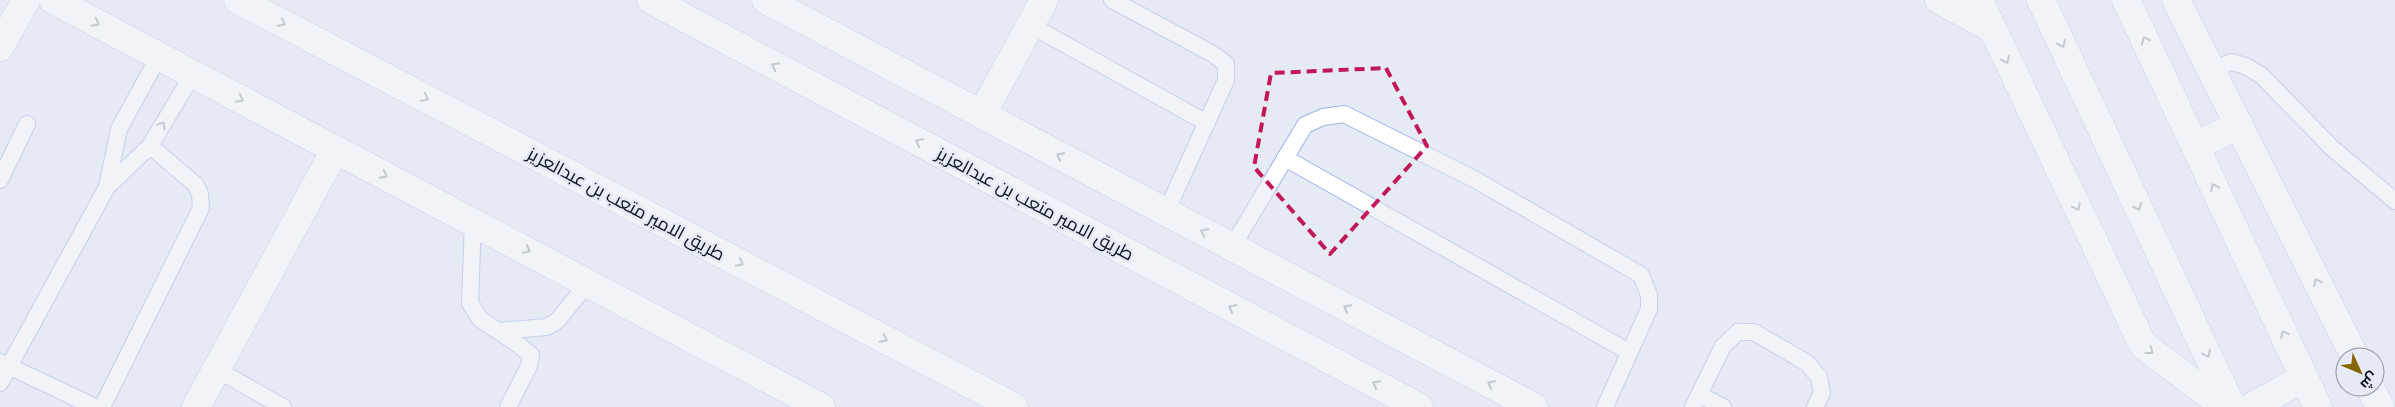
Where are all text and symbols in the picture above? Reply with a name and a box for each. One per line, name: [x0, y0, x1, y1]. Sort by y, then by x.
one-way arrow: [91, 17, 100, 27]
one-way arrow: [276, 17, 285, 27]
one-way arrow: [2141, 36, 2152, 45]
one-way arrow: [2056, 39, 2066, 48]
one-way arrow: [2000, 55, 2011, 64]
one-way arrow: [771, 62, 780, 72]
one-way arrow: [420, 92, 429, 102]
one-way arrow: [235, 93, 244, 103]
one-way arrow: [156, 122, 166, 131]
one-way arrow: [915, 138, 924, 148]
street label: طريق الامير متعب بن عبدالعزيز: [522, 142, 728, 266]
street label: طريق الامير متعب بن عبدالعزيز: [931, 142, 1137, 266]
one-way arrow: [1056, 152, 1065, 162]
one-way arrow: [378, 169, 387, 179]
one-way arrow: [2210, 183, 2221, 192]
one-way arrow: [2071, 202, 2081, 211]
one-way arrow: [2132, 202, 2143, 211]
one-way arrow: [1200, 228, 1209, 238]
one-way arrow: [522, 244, 531, 254]
one-way arrow: [735, 257, 744, 267]
one-way arrow: [2313, 278, 2323, 287]
one-way arrow: [1229, 304, 1238, 314]
one-way arrow: [1344, 304, 1353, 314]
one-way arrow: [2279, 330, 2290, 339]
one-way arrow: [878, 333, 887, 343]
one-way arrow: [2144, 345, 2153, 353]
north arrow: [2335, 347, 2385, 397]
one-way arrow: [2201, 349, 2212, 358]
text: ش: [2357, 368, 2381, 393]
one-way arrow: [1372, 380, 1381, 390]
one-way arrow: [1487, 380, 1496, 390]

